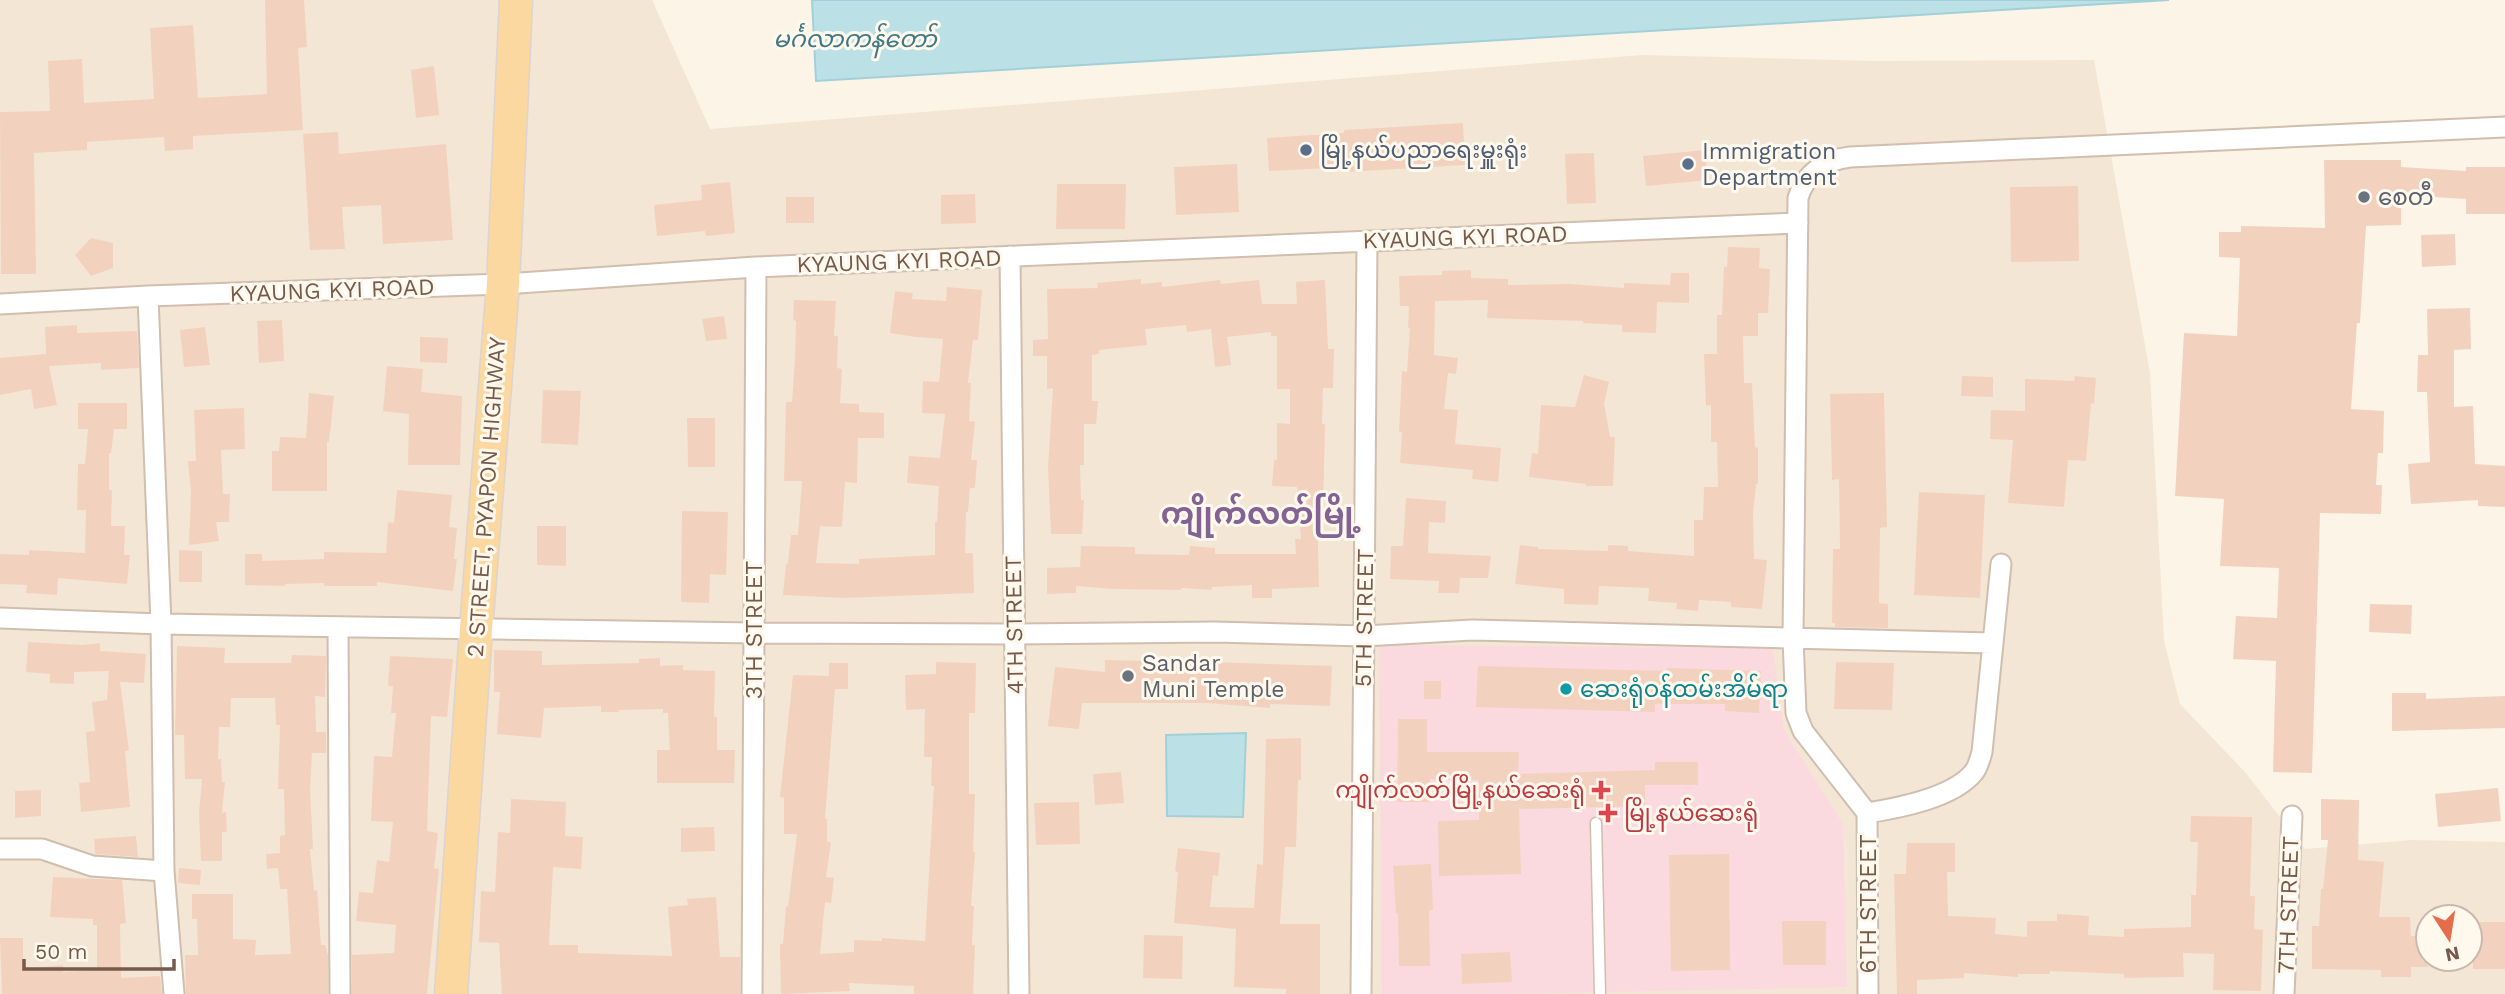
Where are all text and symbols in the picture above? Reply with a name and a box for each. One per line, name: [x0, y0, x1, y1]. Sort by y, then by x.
water label: မင်္ဂလာကန်တော်: [773, 22, 938, 59]
place label: မြို့နယ်ပညာရေးမှူးရုံး: [1320, 134, 1527, 169]
place label: Immigration Department: [1702, 138, 1837, 191]
marker: မြို့နယ်ပညာရေးမှူးရုံး: [1298, 142, 1314, 158]
marker: Immigration Department: [1680, 156, 1696, 172]
place label: စေတီ: [2378, 181, 2434, 211]
marker: စေတီ: [2356, 189, 2372, 205]
street label: KYAUNG KYI ROAD: [1362, 220, 1568, 255]
street label: KYAUNG KYI ROAD: [796, 244, 1002, 279]
street label: KYAUNG KYI ROAD: [229, 273, 435, 308]
street label: 2 STREET, PYAPON HIGHWAY: [462, 336, 511, 658]
district label: ကျိုက်လတ်မြို့: [1161, 493, 1361, 539]
street label: 5TH STREET: [1350, 548, 1379, 687]
street label: 4TH STREET: [1000, 555, 1029, 695]
street label: 3TH STREET: [741, 561, 768, 699]
place label: Sandar Muni Temple: [1142, 650, 1285, 703]
marker: Sandar Muni Temple: [1120, 668, 1136, 684]
place label: ဆေးရုံဝန်ထမ်းအိမ်ရာ: [1580, 673, 1788, 708]
marker: ဆေးရုံဝန်ထမ်းအိမ်ရာ: [1558, 681, 1574, 697]
place label: ကျိုက်လတ်မြို့နယ်ဆေးရုံ: [1335, 774, 1585, 809]
marker: ကျိုက်လတ်မြို့နယ်ဆေးရုံ: [1591, 780, 1611, 800]
place label: မြို့နယ်ဆေးရုံ: [1624, 797, 1758, 832]
marker: မြို့နယ်ဆေးရုံ: [1598, 803, 1618, 823]
street label: 6TH STREET: [1855, 834, 1882, 974]
street label: 7TH STREET: [2273, 835, 2304, 974]
north arrow: [2414, 903, 2484, 973]
scale bar: [24, 928, 175, 972]
text: 50 m: [35, 939, 87, 964]
text: N: [2443, 941, 2462, 967]

